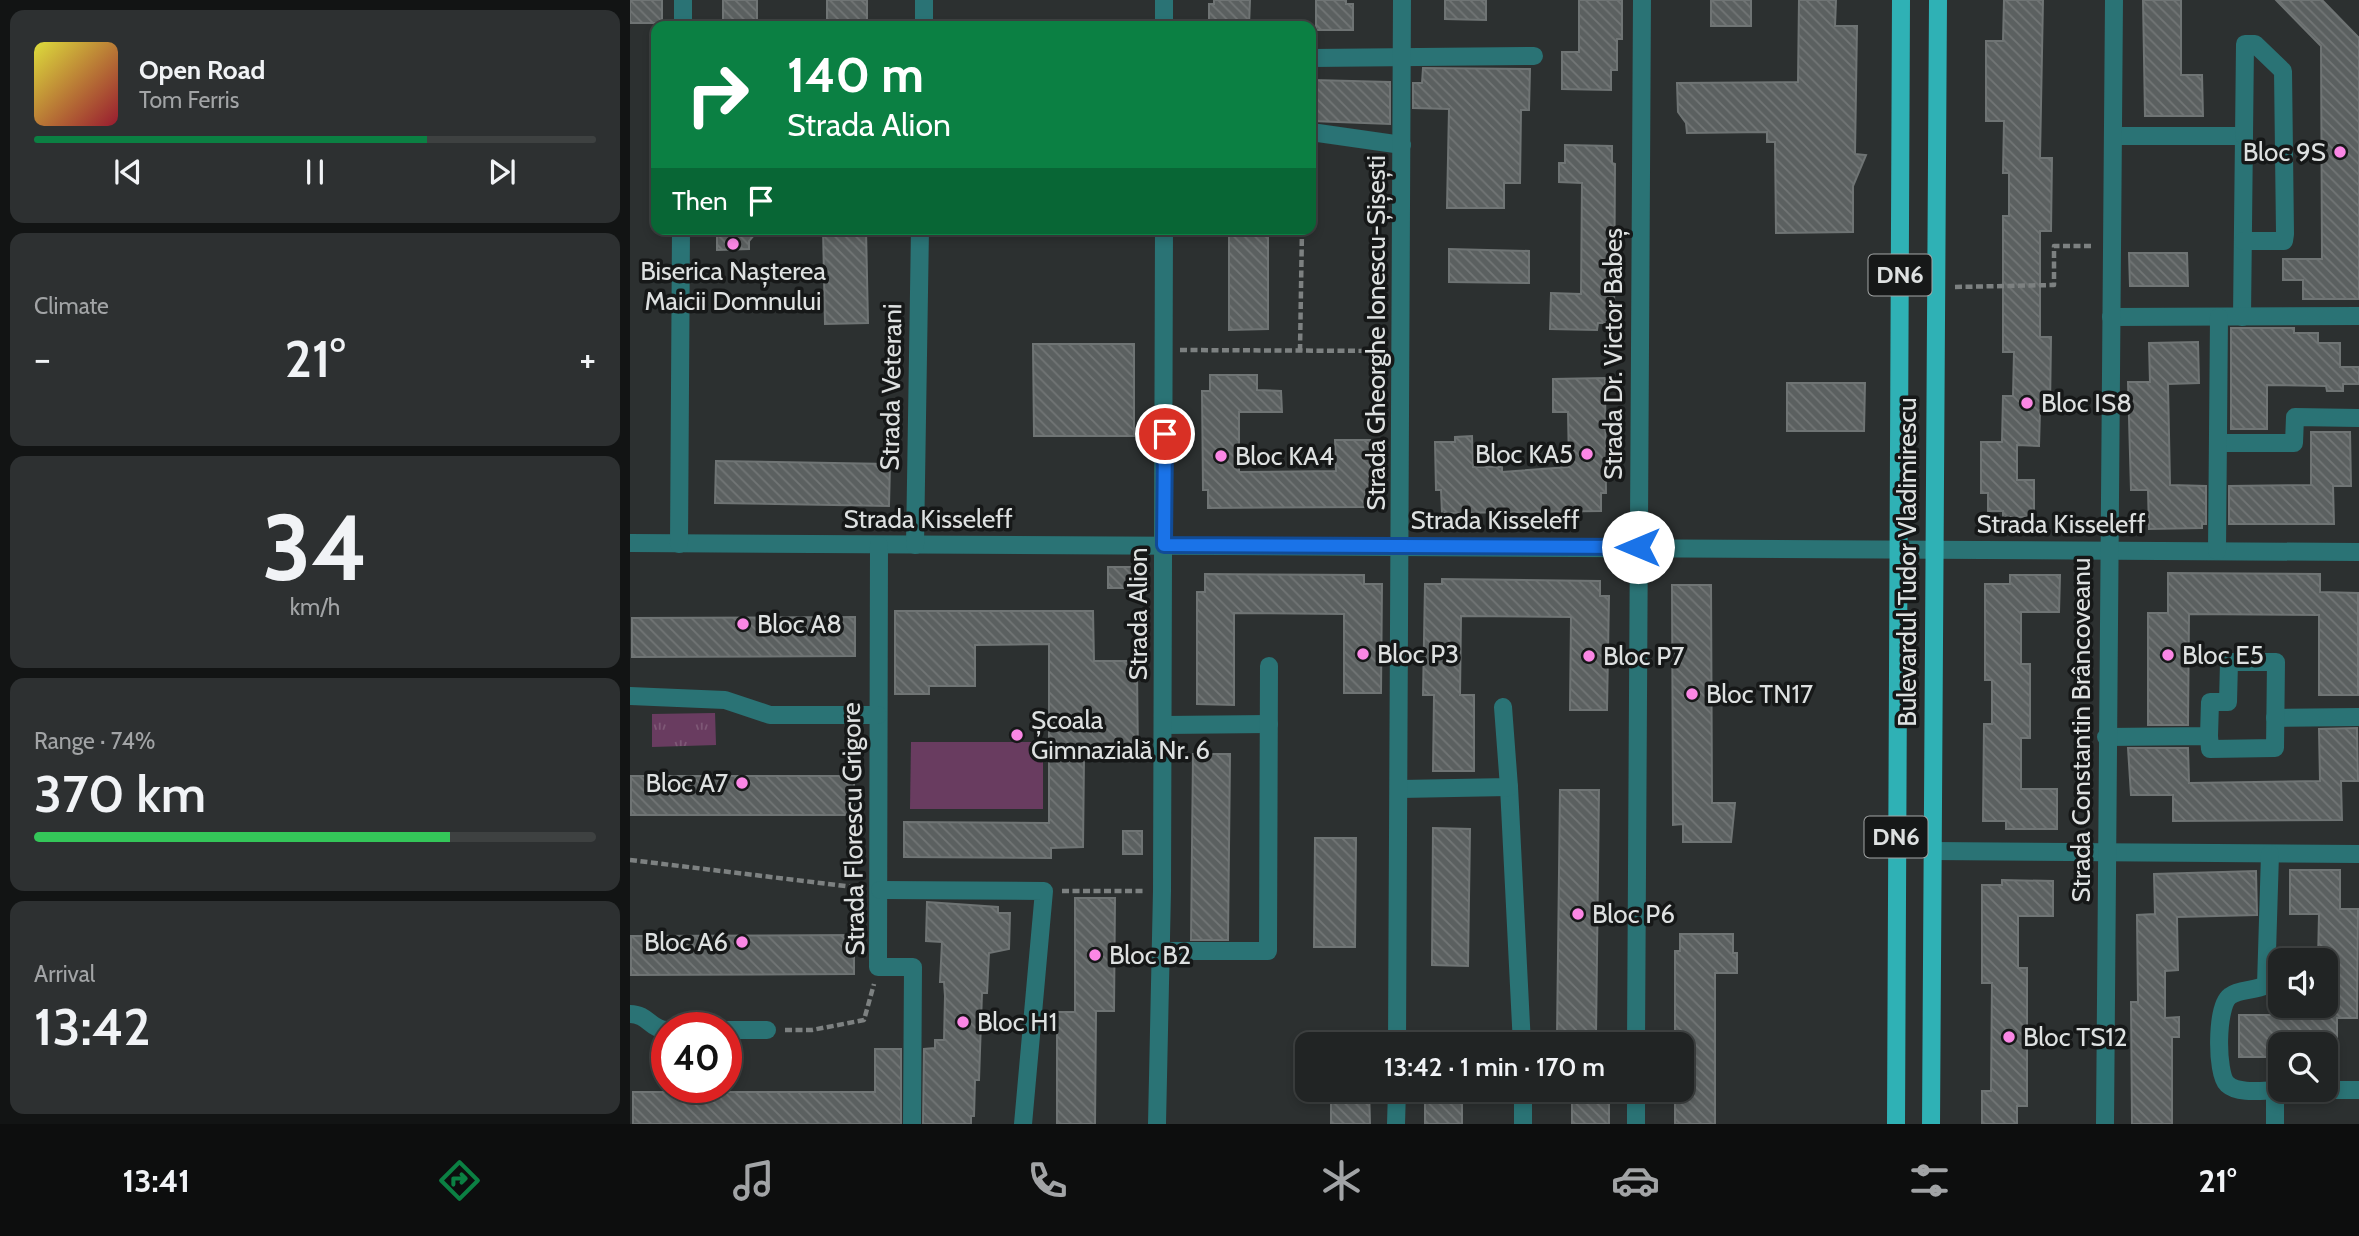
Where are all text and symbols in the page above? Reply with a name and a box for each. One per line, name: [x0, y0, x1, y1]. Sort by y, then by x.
text: 140 m: [787, 45, 924, 104]
icon: right: [672, 49, 763, 140]
text: Open Road: [139, 54, 265, 86]
text: Tom Ferris: [139, 86, 239, 114]
text: Strada Alion: [787, 105, 951, 144]
place label: Bloc 9S: [2243, 136, 2326, 168]
marker: Bloc 9S: [2332, 144, 2348, 160]
icon: previous: [109, 153, 147, 191]
icon: pause: [296, 153, 334, 191]
icon: next: [483, 153, 521, 191]
street label: Strada Gheorghe Ionescu-Șișești: [1360, 155, 1393, 511]
icon: arrive: [742, 182, 780, 220]
text: Then: [672, 185, 728, 217]
street label: Strada Dr. Victor Babeș: [1597, 228, 1630, 480]
marker: Biserica Nașterea Maicii Domnului: [725, 236, 741, 252]
road number: DN6: [1868, 254, 1932, 296]
place label: Biserica Nașterea Maicii Domnului: [640, 255, 826, 317]
text: Climate: [34, 292, 109, 320]
street label: Strada Veterani: [874, 303, 908, 471]
text: 21°: [285, 327, 345, 390]
text: −: [34, 335, 51, 382]
text: +: [579, 335, 596, 382]
place label: Bloc IS8: [2041, 387, 2132, 419]
marker: Bloc IS8: [2019, 395, 2035, 411]
street label: Bulevardul Tudor Vladimirescu: [1891, 397, 1923, 727]
pin: [1135, 404, 1195, 464]
icon: arrive: [1146, 415, 1184, 453]
place label: Bloc KA5: [1475, 438, 1573, 470]
place label: Bloc KA4: [1235, 440, 1334, 472]
marker: Bloc KA5: [1579, 446, 1595, 462]
marker: Bloc KA4: [1213, 448, 1229, 464]
text: 34: [262, 492, 368, 603]
street label: Strada Kisseleff: [843, 503, 1013, 535]
street label: Strada Kisseleff: [1410, 504, 1580, 536]
street label: Strada Kisseleff: [1976, 508, 2146, 540]
position arrow: [1601, 510, 1675, 584]
street label: Strada Alion: [1122, 547, 1154, 681]
street label: Strada Constantin Brâncoveanu: [2065, 558, 2097, 902]
text: km/h: [290, 593, 340, 621]
place label: Bloc A8: [757, 608, 842, 640]
marker: Bloc A8: [735, 616, 751, 632]
place label: Bloc P3: [1377, 638, 1459, 670]
place label: Bloc E5: [2182, 639, 2264, 671]
place label: Bloc P7: [1603, 640, 1684, 672]
marker: Bloc P3: [1355, 646, 1371, 662]
marker: Bloc E5: [2160, 647, 2176, 663]
marker: Bloc P7: [1581, 648, 1597, 664]
place label: Bloc TN17: [1706, 678, 1813, 710]
marker: Bloc TN17: [1684, 686, 1700, 702]
street label: Strada Florescu Grigore: [835, 702, 871, 956]
place label: Școala Gimnazială Nr. 6: [1031, 704, 1210, 766]
text: Range · 74%: [34, 727, 155, 755]
marker: Școala Gimnazială Nr. 6: [1009, 727, 1025, 743]
text: 370 km: [34, 762, 206, 825]
place label: Bloc A7: [646, 767, 728, 799]
marker: Bloc A7: [734, 775, 750, 791]
road number: DN6: [1864, 816, 1928, 858]
place label: Bloc P6: [1592, 898, 1675, 930]
marker: Bloc P6: [1570, 906, 1586, 922]
place label: Bloc A6: [644, 926, 728, 958]
marker: Bloc A6: [734, 934, 750, 950]
place label: Bloc B2: [1109, 939, 1191, 971]
marker: Bloc B2: [1087, 947, 1103, 963]
map controls: [2268, 948, 2338, 1102]
button: sound: [2268, 948, 2338, 1018]
text: Arrival: [34, 960, 95, 988]
text: 13:42: [34, 995, 151, 1058]
place label: Bloc H1: [977, 1006, 1057, 1038]
speed limit sign: 40: [651, 1012, 742, 1103]
marker: Bloc H1: [955, 1014, 971, 1030]
place label: Bloc TS12: [2023, 1021, 2127, 1053]
marker: Bloc TS12: [2001, 1029, 2017, 1045]
button: search: [2268, 1032, 2338, 1102]
text: 13:42 · 1 min · 170 m: [1384, 1051, 1605, 1083]
icon: directions: [435, 1156, 484, 1205]
icon: music: [729, 1156, 778, 1205]
icon: phone: [1023, 1156, 1072, 1205]
icon: climate: [1317, 1156, 1366, 1205]
icon: car: [1611, 1156, 1660, 1205]
icon: filters: [1905, 1156, 1954, 1205]
text: 13:41: [122, 1161, 190, 1200]
text: 21°: [2199, 1161, 2236, 1200]

